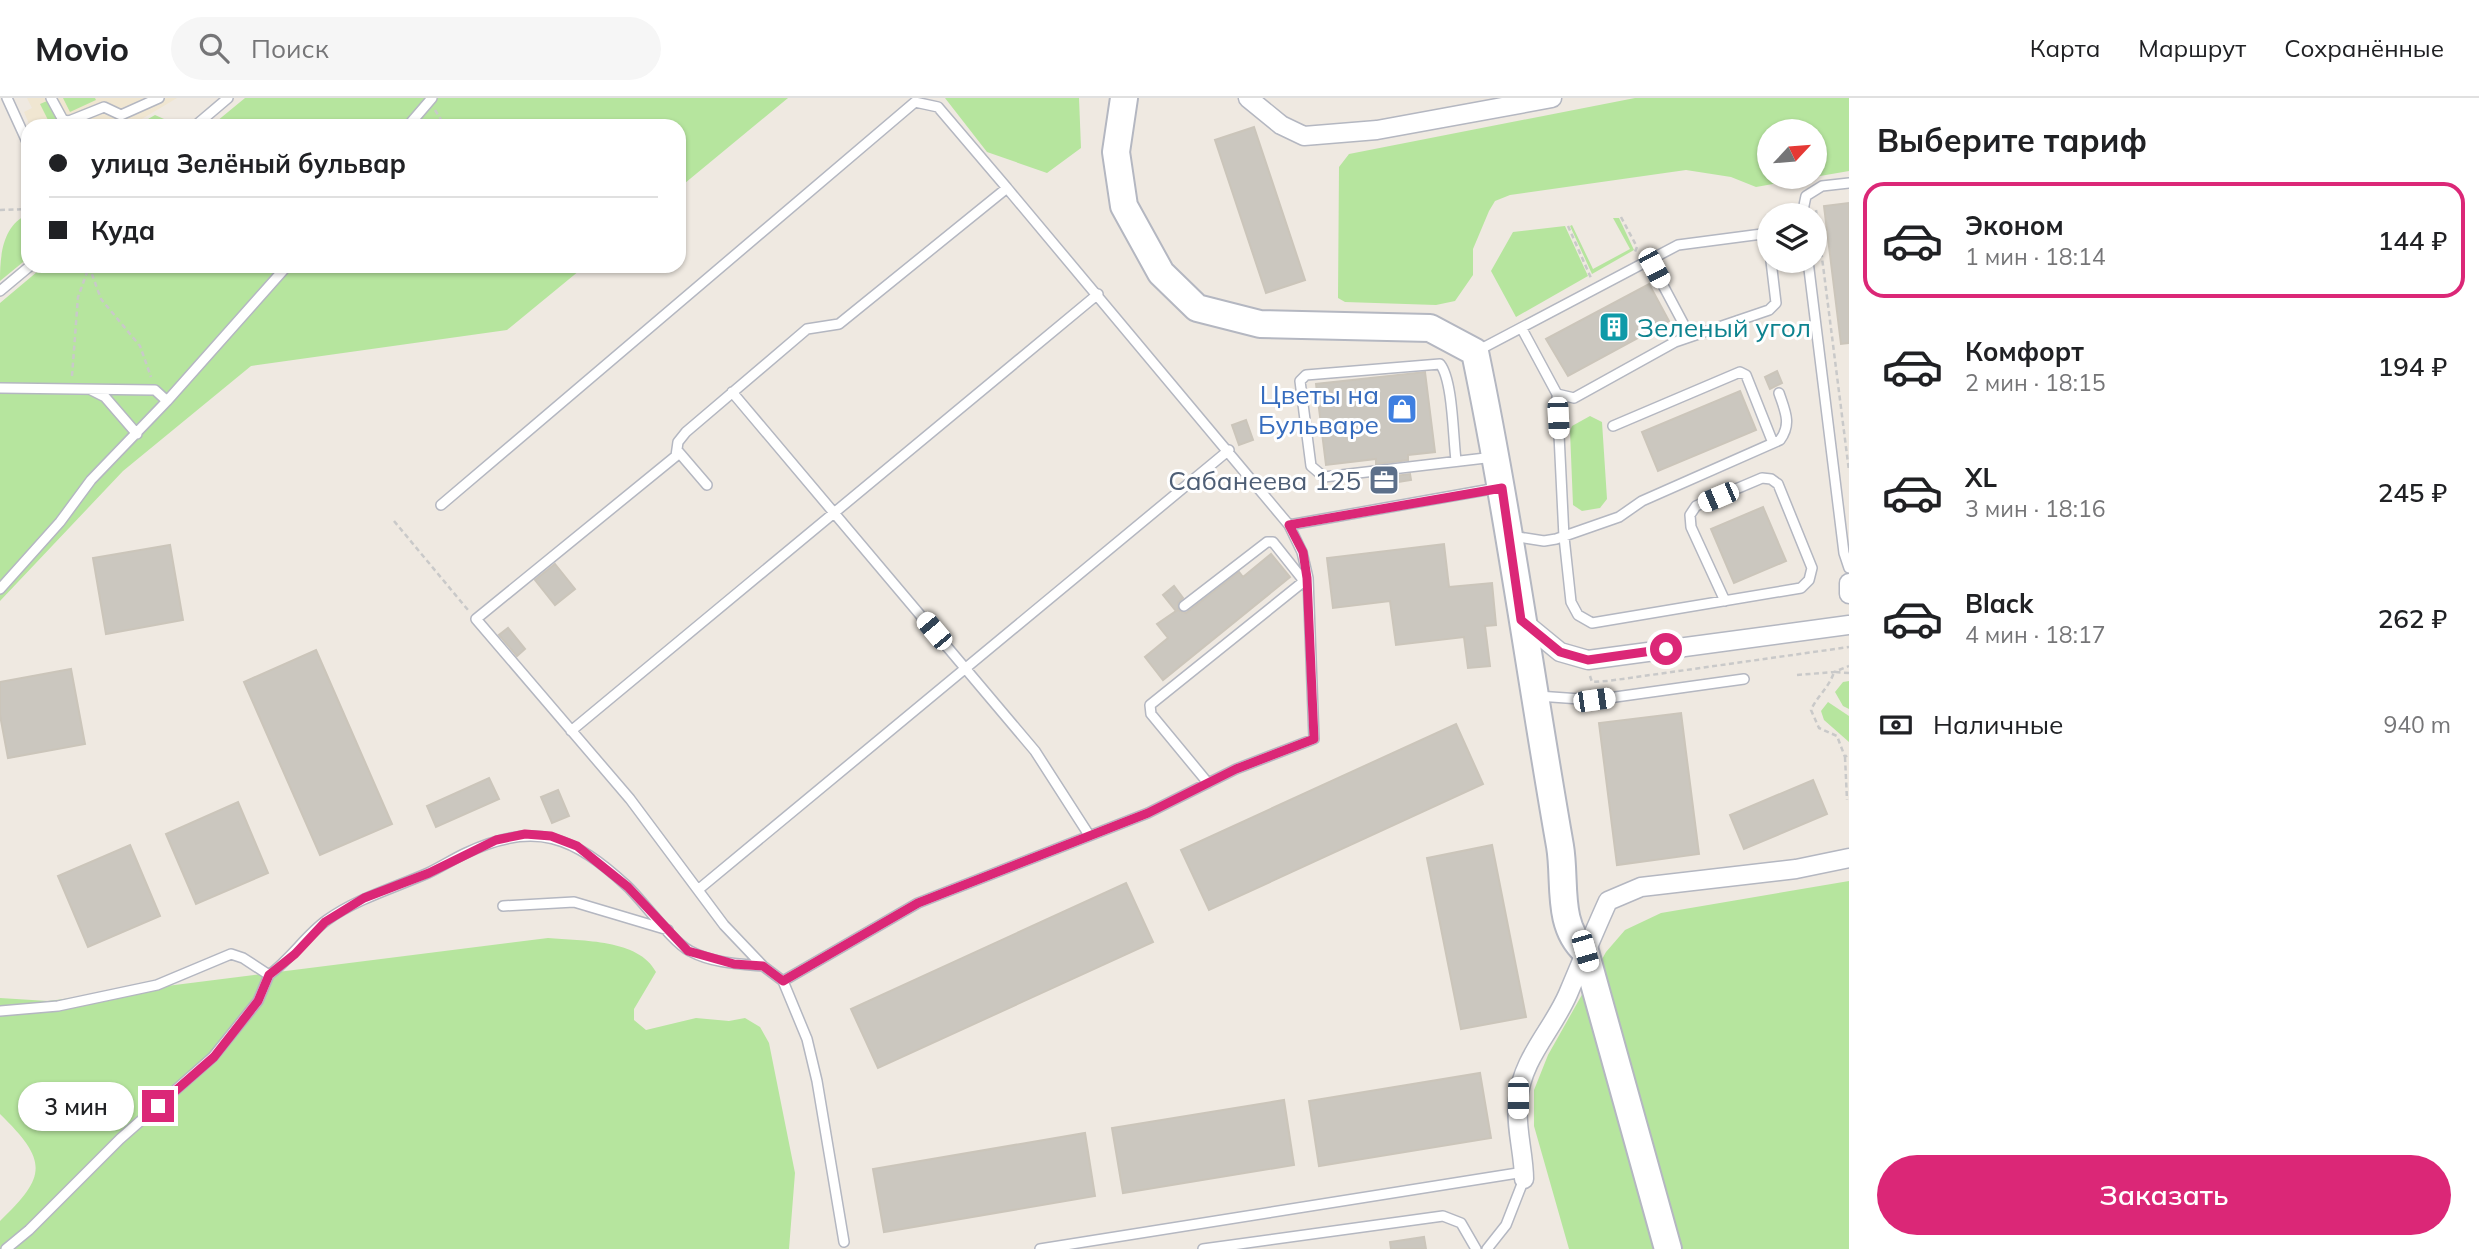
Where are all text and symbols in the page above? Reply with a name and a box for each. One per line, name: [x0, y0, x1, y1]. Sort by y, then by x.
search box: [171, 17, 661, 80]
text: Movio: [35, 28, 129, 69]
icon: search: [195, 29, 233, 67]
text: Поиск: [251, 32, 329, 65]
text: Карта: [2030, 33, 2100, 63]
text: Маршрут: [2138, 33, 2246, 63]
text: Сохранённые: [2284, 33, 2444, 63]
north arrow: [1757, 119, 1827, 189]
map controls: [1757, 119, 1827, 273]
text: Выберите тариф: [1877, 120, 2147, 160]
text: улица Зелёный бульвар: [91, 147, 406, 180]
button: layers: [1757, 203, 1827, 273]
icon: car: [1881, 209, 1944, 272]
text: Эконом: [1965, 209, 2064, 242]
text: Куда: [91, 214, 155, 247]
text: 144 ₽: [2378, 224, 2447, 257]
text: 1 мин · 18:14: [1965, 242, 2105, 271]
car: [1635, 245, 1674, 291]
building icon: Зеленый угол: [1597, 310, 1631, 344]
place label: Зеленый угол: [1637, 311, 1811, 344]
icon: car: [1881, 335, 1944, 398]
text: Комфорт: [1965, 335, 2084, 368]
text: 194 ₽: [2378, 350, 2447, 383]
text: 2 мин · 18:15: [1965, 368, 2105, 397]
place label: Цветы на Бульваре: [1258, 378, 1379, 441]
shop icon: Цветы на Бульваре: [1385, 392, 1419, 426]
car: [1547, 396, 1570, 440]
icon: car: [1881, 461, 1944, 524]
text: XL: [1965, 461, 1997, 494]
office icon: Сабанеева 125: [1367, 463, 1401, 497]
place label: Сабанеева 125: [1168, 464, 1361, 497]
text: 245 ₽: [2378, 476, 2447, 509]
car: [1695, 479, 1742, 515]
text: 3 мин · 18:16: [1965, 494, 2105, 523]
icon: car: [1881, 587, 1944, 650]
text: Black: [1965, 587, 2033, 620]
text: 262 ₽: [2378, 602, 2447, 635]
car: [913, 608, 956, 654]
text: 4 мин · 18:17: [1965, 620, 2105, 649]
route start: [1650, 633, 1682, 665]
car: [1572, 687, 1617, 713]
icon: cash: [1877, 706, 1915, 744]
text: Наличные: [1933, 708, 2063, 741]
text: 940 m: [2383, 710, 2451, 739]
car: [1570, 928, 1601, 974]
car: [1508, 1077, 1529, 1119]
callout: 3 мин: [18, 1082, 134, 1130]
route end: [142, 1090, 174, 1122]
text: 3 мин: [44, 1092, 108, 1121]
button: Заказать: [1877, 1155, 2451, 1235]

